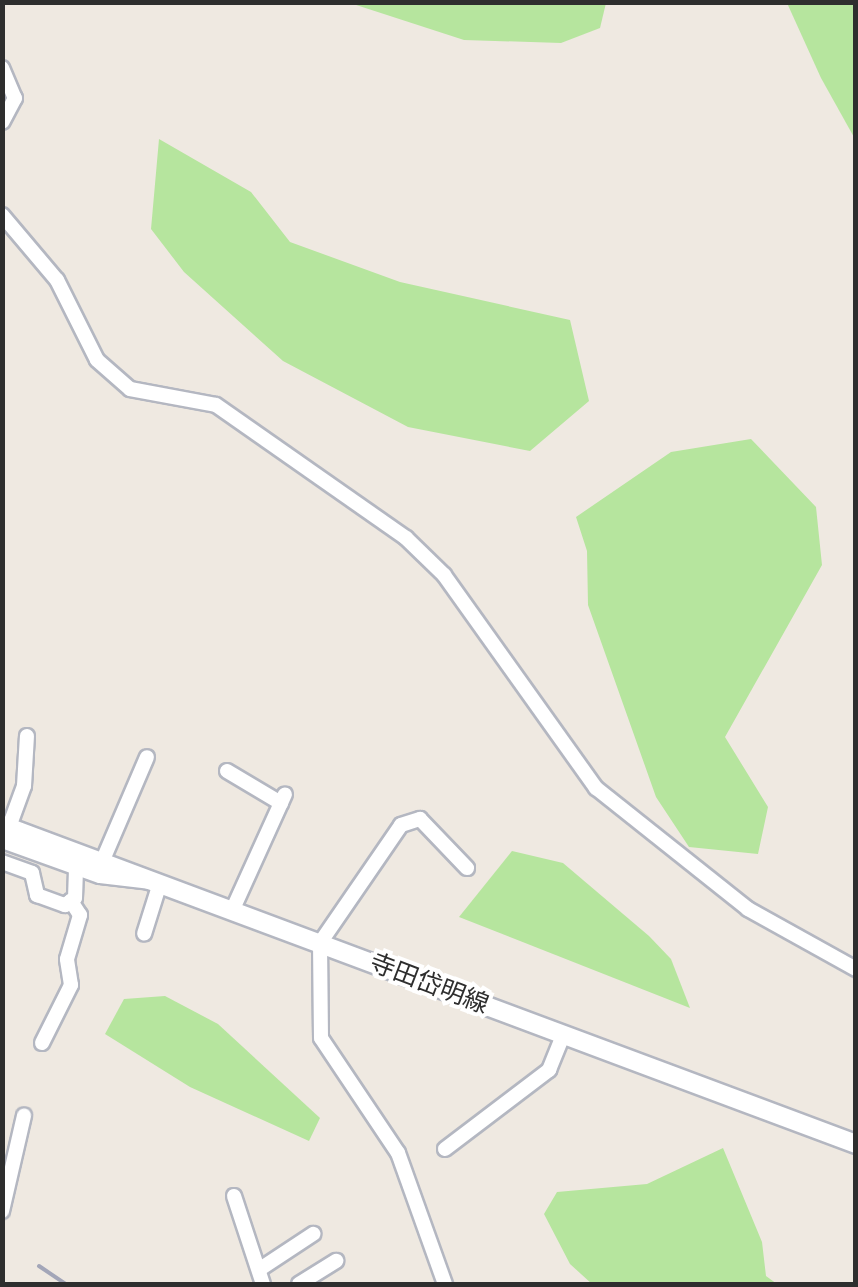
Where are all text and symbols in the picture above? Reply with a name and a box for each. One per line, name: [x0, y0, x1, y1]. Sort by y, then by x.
street label: 寺田岱明線: [365, 948, 493, 1020]

